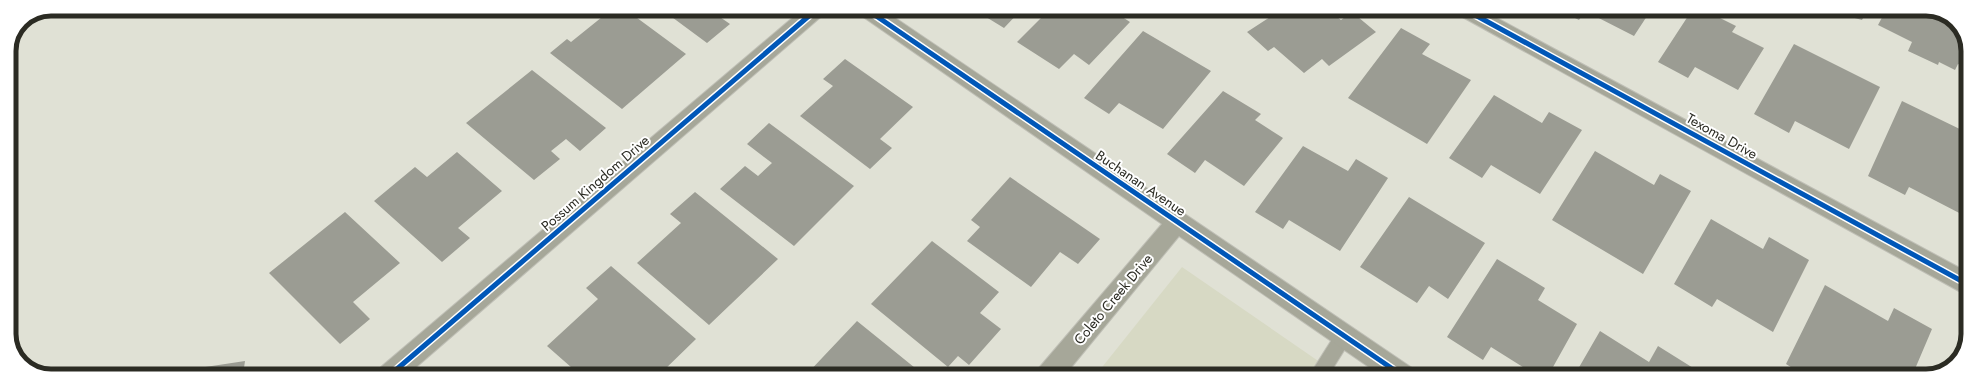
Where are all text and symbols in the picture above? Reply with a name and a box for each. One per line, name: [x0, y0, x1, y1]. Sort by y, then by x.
street label: Texoma Drive: [1683, 108, 1761, 164]
street label: Possum Kingdom Drive: [537, 130, 653, 236]
street label: Buchanan Avenue: [1092, 145, 1190, 221]
street label: Coleto Creek Drive: [1069, 249, 1157, 349]

